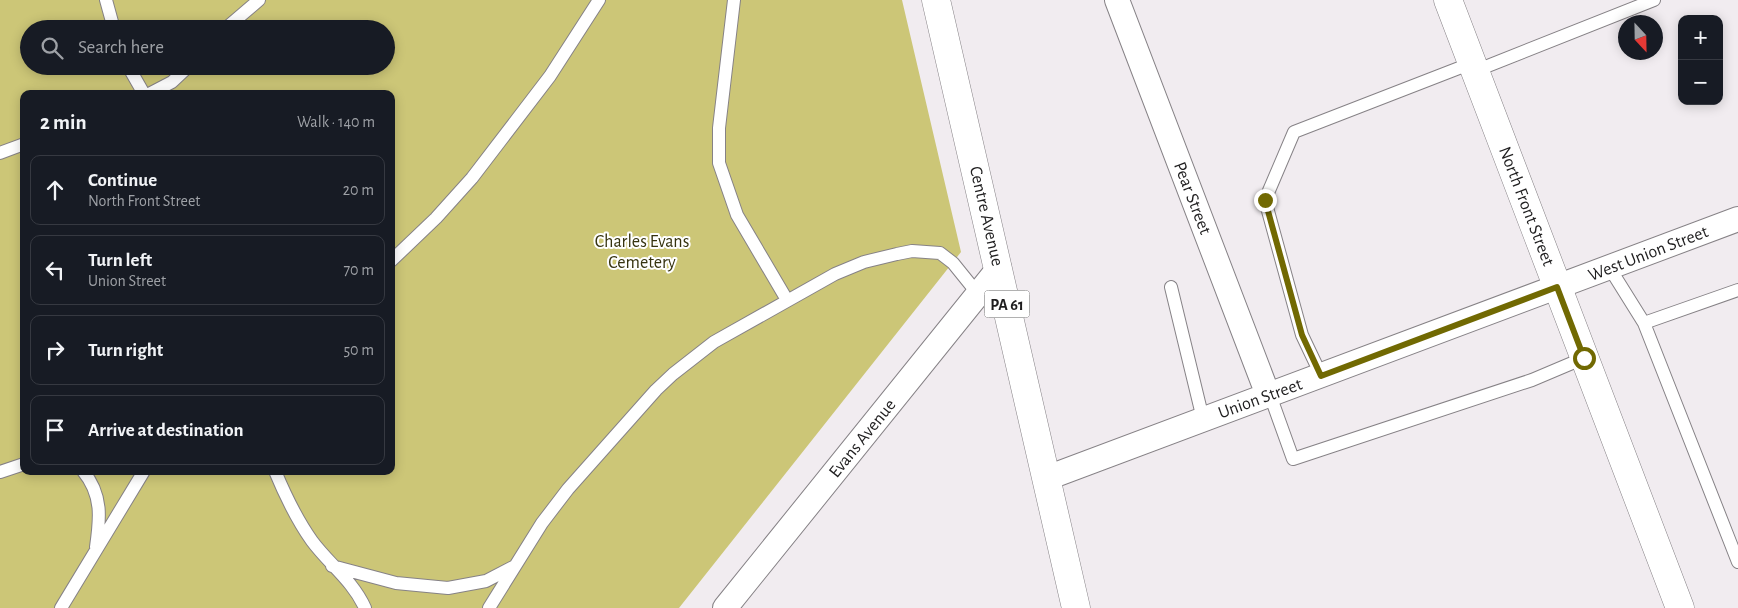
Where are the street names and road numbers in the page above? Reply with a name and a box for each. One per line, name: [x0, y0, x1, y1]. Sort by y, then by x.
street label: North Front Street: [1495, 144, 1557, 269]
street label: Pear Street: [1170, 160, 1214, 237]
street label: Centre Avenue: [966, 165, 1006, 268]
street label: West Union Street: [1586, 223, 1711, 285]
road number: PA 61: [984, 290, 1030, 318]
street label: Union Street: [1216, 375, 1305, 422]
street label: Evans Avenue: [826, 396, 900, 481]

